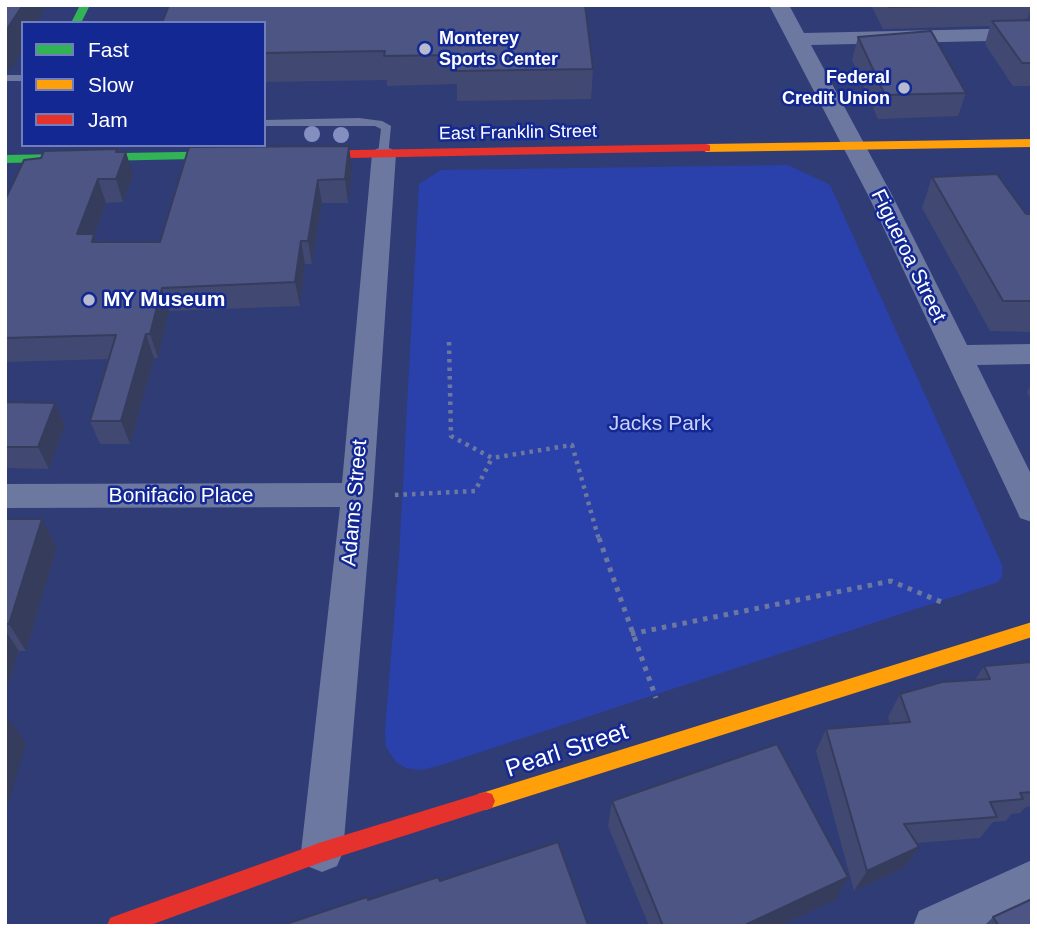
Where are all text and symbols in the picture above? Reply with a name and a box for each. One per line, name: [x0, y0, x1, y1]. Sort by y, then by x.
legend: [21, 21, 266, 147]
place label: Monterey Sports Center: [439, 28, 558, 70]
text: Fast: [88, 38, 129, 61]
marker: Monterey Sports Center: [417, 41, 433, 57]
place label: Federal Credit Union: [782, 67, 890, 110]
text: Slow: [88, 73, 134, 96]
marker: Federal Credit Union: [896, 80, 912, 96]
text: Jam: [88, 108, 128, 131]
street label: East Franklin Street: [439, 121, 597, 145]
street label: Figueroa Street: [865, 185, 951, 327]
place label: MY Museum: [103, 287, 226, 313]
marker: MY Museum: [81, 292, 97, 308]
park label: Jacks Park: [609, 411, 711, 437]
street label: Adams Street: [337, 439, 373, 567]
street label: Bonifacio Place: [109, 483, 253, 509]
street label: Pearl Street: [502, 718, 632, 784]

